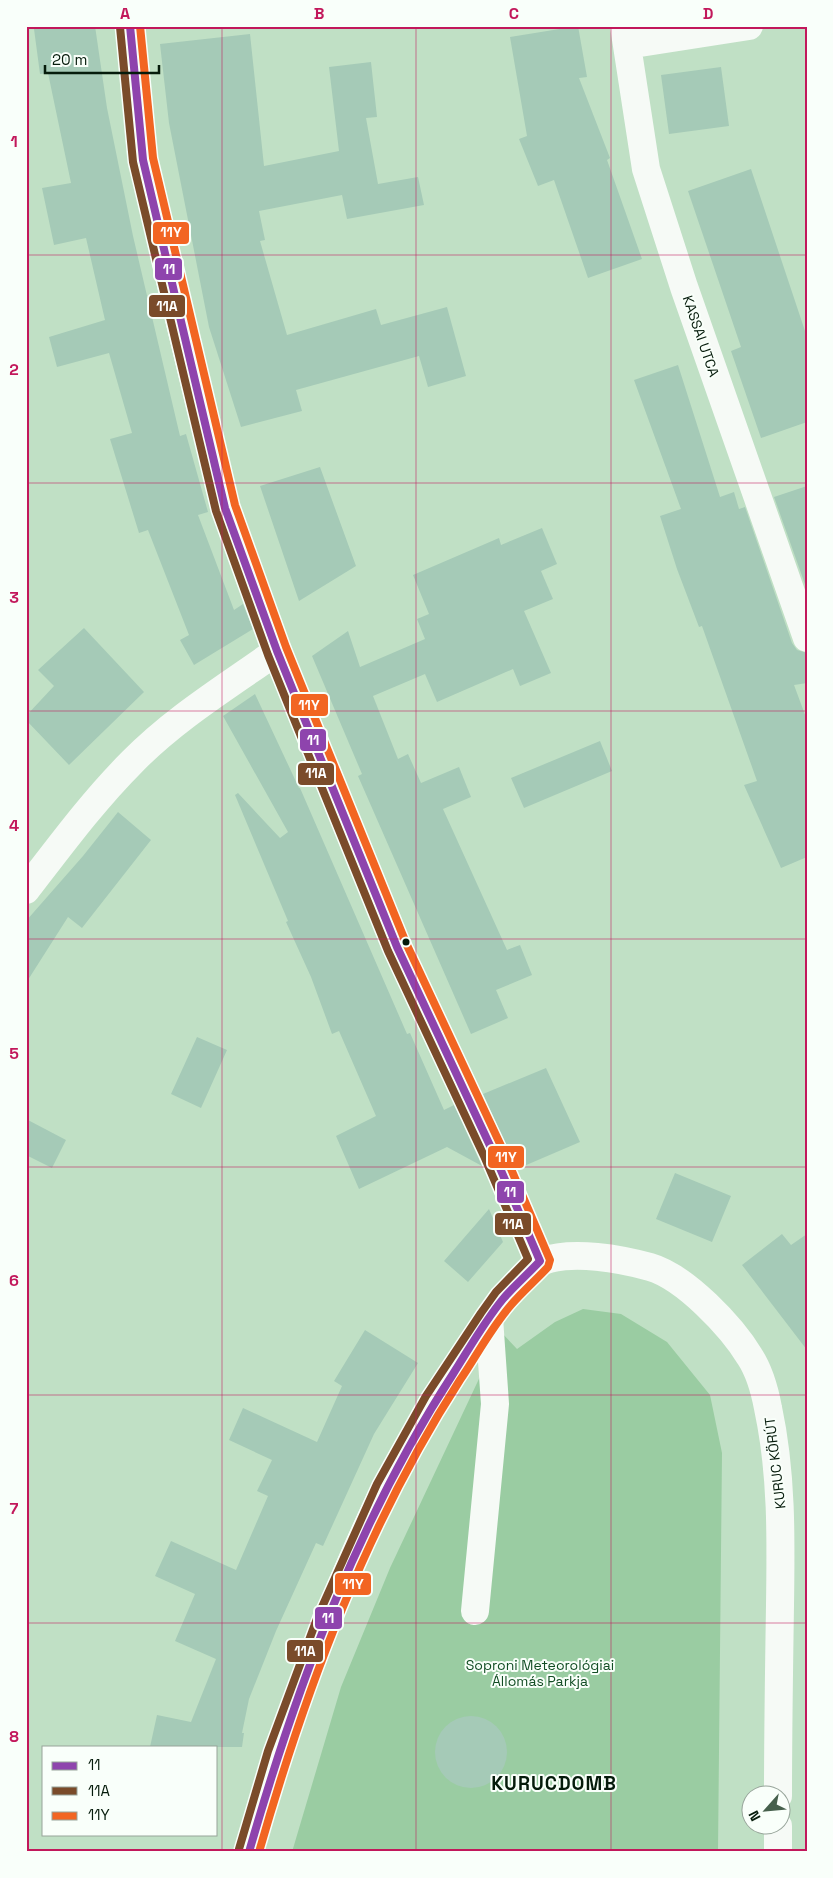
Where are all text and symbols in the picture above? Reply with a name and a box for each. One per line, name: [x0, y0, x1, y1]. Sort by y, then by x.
text: A: [120, 3, 130, 24]
text: B: [314, 3, 324, 24]
text: C: [509, 3, 519, 24]
text: D: [703, 3, 713, 24]
scale bar: [45, 42, 159, 74]
text: 20 m: [52, 50, 87, 69]
text: 1: [10, 131, 18, 152]
line badge: 11Y: [152, 221, 190, 245]
text: 11Y: [160, 223, 182, 241]
line badge: 11: [154, 257, 183, 281]
text: 11: [163, 260, 175, 278]
street label: KASSAI UTCA: [679, 293, 723, 379]
line badge: 11A: [148, 294, 186, 318]
text: 11A: [156, 297, 178, 315]
text: 2: [9, 359, 19, 380]
text: 3: [9, 587, 19, 608]
line badge: 11Y: [290, 693, 329, 717]
text: 11Y: [298, 696, 320, 714]
line badge: 11: [299, 728, 327, 752]
text: 11: [307, 731, 319, 749]
line badge: 11A: [297, 762, 335, 786]
text: 11A: [305, 764, 327, 782]
text: 4: [9, 815, 19, 836]
unlabelled marker: [401, 937, 411, 947]
text: 5: [9, 1043, 19, 1064]
line badge: 11Y: [487, 1145, 525, 1169]
text: 11Y: [495, 1148, 517, 1166]
line badge: 11: [496, 1180, 525, 1204]
text: 11: [504, 1183, 516, 1201]
line badge: 11A: [494, 1212, 532, 1236]
text: 11A: [502, 1215, 524, 1233]
text: 6: [9, 1270, 19, 1291]
street label: KURUC KÖRÚT: [760, 1416, 790, 1510]
text: 7: [10, 1498, 19, 1519]
line badge: 11Y: [334, 1572, 372, 1596]
text: 11Y: [342, 1575, 364, 1593]
line badge: 11: [314, 1606, 343, 1630]
text: 11: [322, 1609, 334, 1627]
line badge: 11A: [286, 1639, 324, 1663]
text: 11A: [294, 1642, 316, 1660]
park label: Soproni Meteorológiai Állomás Parkja: [466, 1656, 614, 1690]
text: 8: [9, 1726, 19, 1747]
legend: [42, 1746, 218, 1836]
text: 11: [88, 1755, 101, 1774]
district label: KURUCDOMB: [491, 1771, 617, 1796]
text: 11A: [88, 1781, 111, 1800]
north arrow: [740, 1786, 790, 1836]
text: 11Y: [88, 1805, 110, 1824]
text: N: [744, 1808, 765, 1824]

